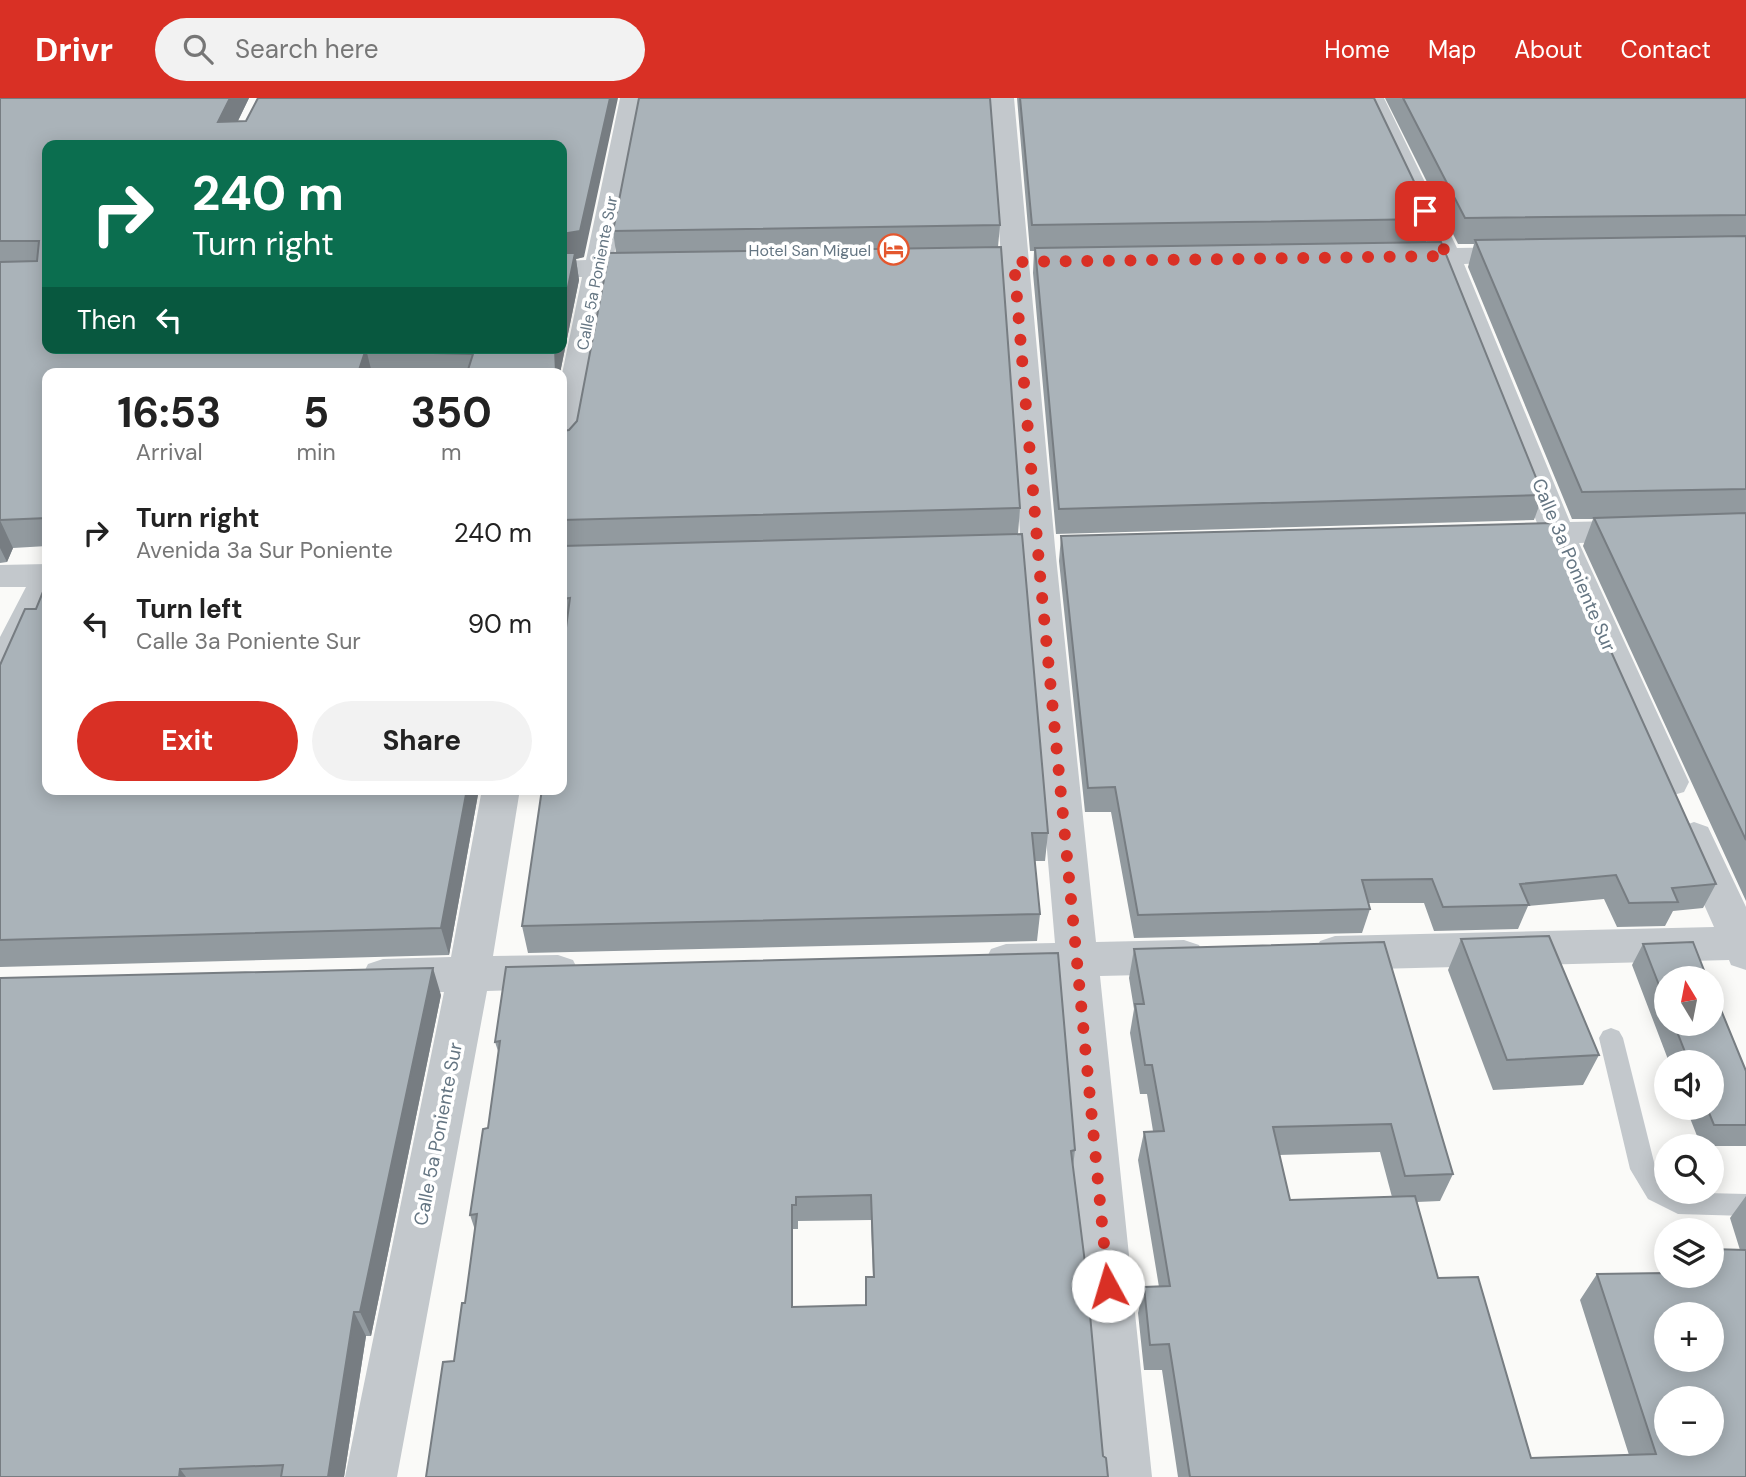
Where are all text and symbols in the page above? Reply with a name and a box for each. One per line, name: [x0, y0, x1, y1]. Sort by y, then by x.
search box: [155, 18, 645, 81]
text: Drivr: [35, 28, 113, 71]
icon: search: [179, 30, 217, 68]
text: Search here: [235, 32, 378, 66]
text: Home: [1324, 34, 1390, 65]
text: Map: [1428, 34, 1476, 65]
text: About: [1514, 34, 1583, 65]
text: Contact: [1621, 34, 1711, 65]
text: 240 m: [192, 161, 344, 225]
icon: right: [77, 168, 168, 259]
pin: [1395, 181, 1455, 241]
icon: arrive: [1406, 192, 1444, 230]
street label: Calle 5a Poniente Sur: [572, 194, 622, 352]
text: Turn right: [192, 223, 334, 265]
hotel icon: Hotel San Miguel: [877, 233, 911, 267]
place label: Hotel San Miguel: [749, 240, 871, 261]
icon: left: [150, 301, 188, 339]
text: Then: [77, 303, 136, 337]
text: 16:53: [117, 385, 221, 440]
text: 5: [303, 385, 329, 440]
text: 350: [411, 385, 492, 440]
text: Arrival: [136, 437, 203, 467]
text: min: [296, 437, 336, 467]
text: m: [441, 437, 462, 467]
street label: Calle 3a Poniente Sur: [1526, 475, 1622, 655]
text: Turn right: [136, 501, 260, 535]
icon: right: [77, 514, 115, 552]
text: 240 m: [454, 516, 532, 550]
text: Avenida 3a Sur Poniente: [136, 535, 393, 565]
text: Turn left: [136, 592, 243, 626]
icon: left: [77, 605, 115, 643]
text: 90 m: [468, 607, 532, 641]
text: Calle 3a Poniente Sur: [136, 626, 361, 656]
button: Exit: [77, 701, 298, 781]
button: Share: [312, 701, 532, 781]
north arrow: [1654, 966, 1724, 1036]
map controls: [1654, 966, 1724, 1456]
street label: Calle 5a Poniente Sur: [408, 1040, 468, 1228]
button: sound: [1654, 1050, 1724, 1120]
button: search: [1654, 1134, 1724, 1204]
button: layers: [1654, 1218, 1724, 1288]
position arrow: [1071, 1249, 1145, 1323]
button: +: [1654, 1302, 1724, 1372]
button: −: [1654, 1386, 1724, 1456]

